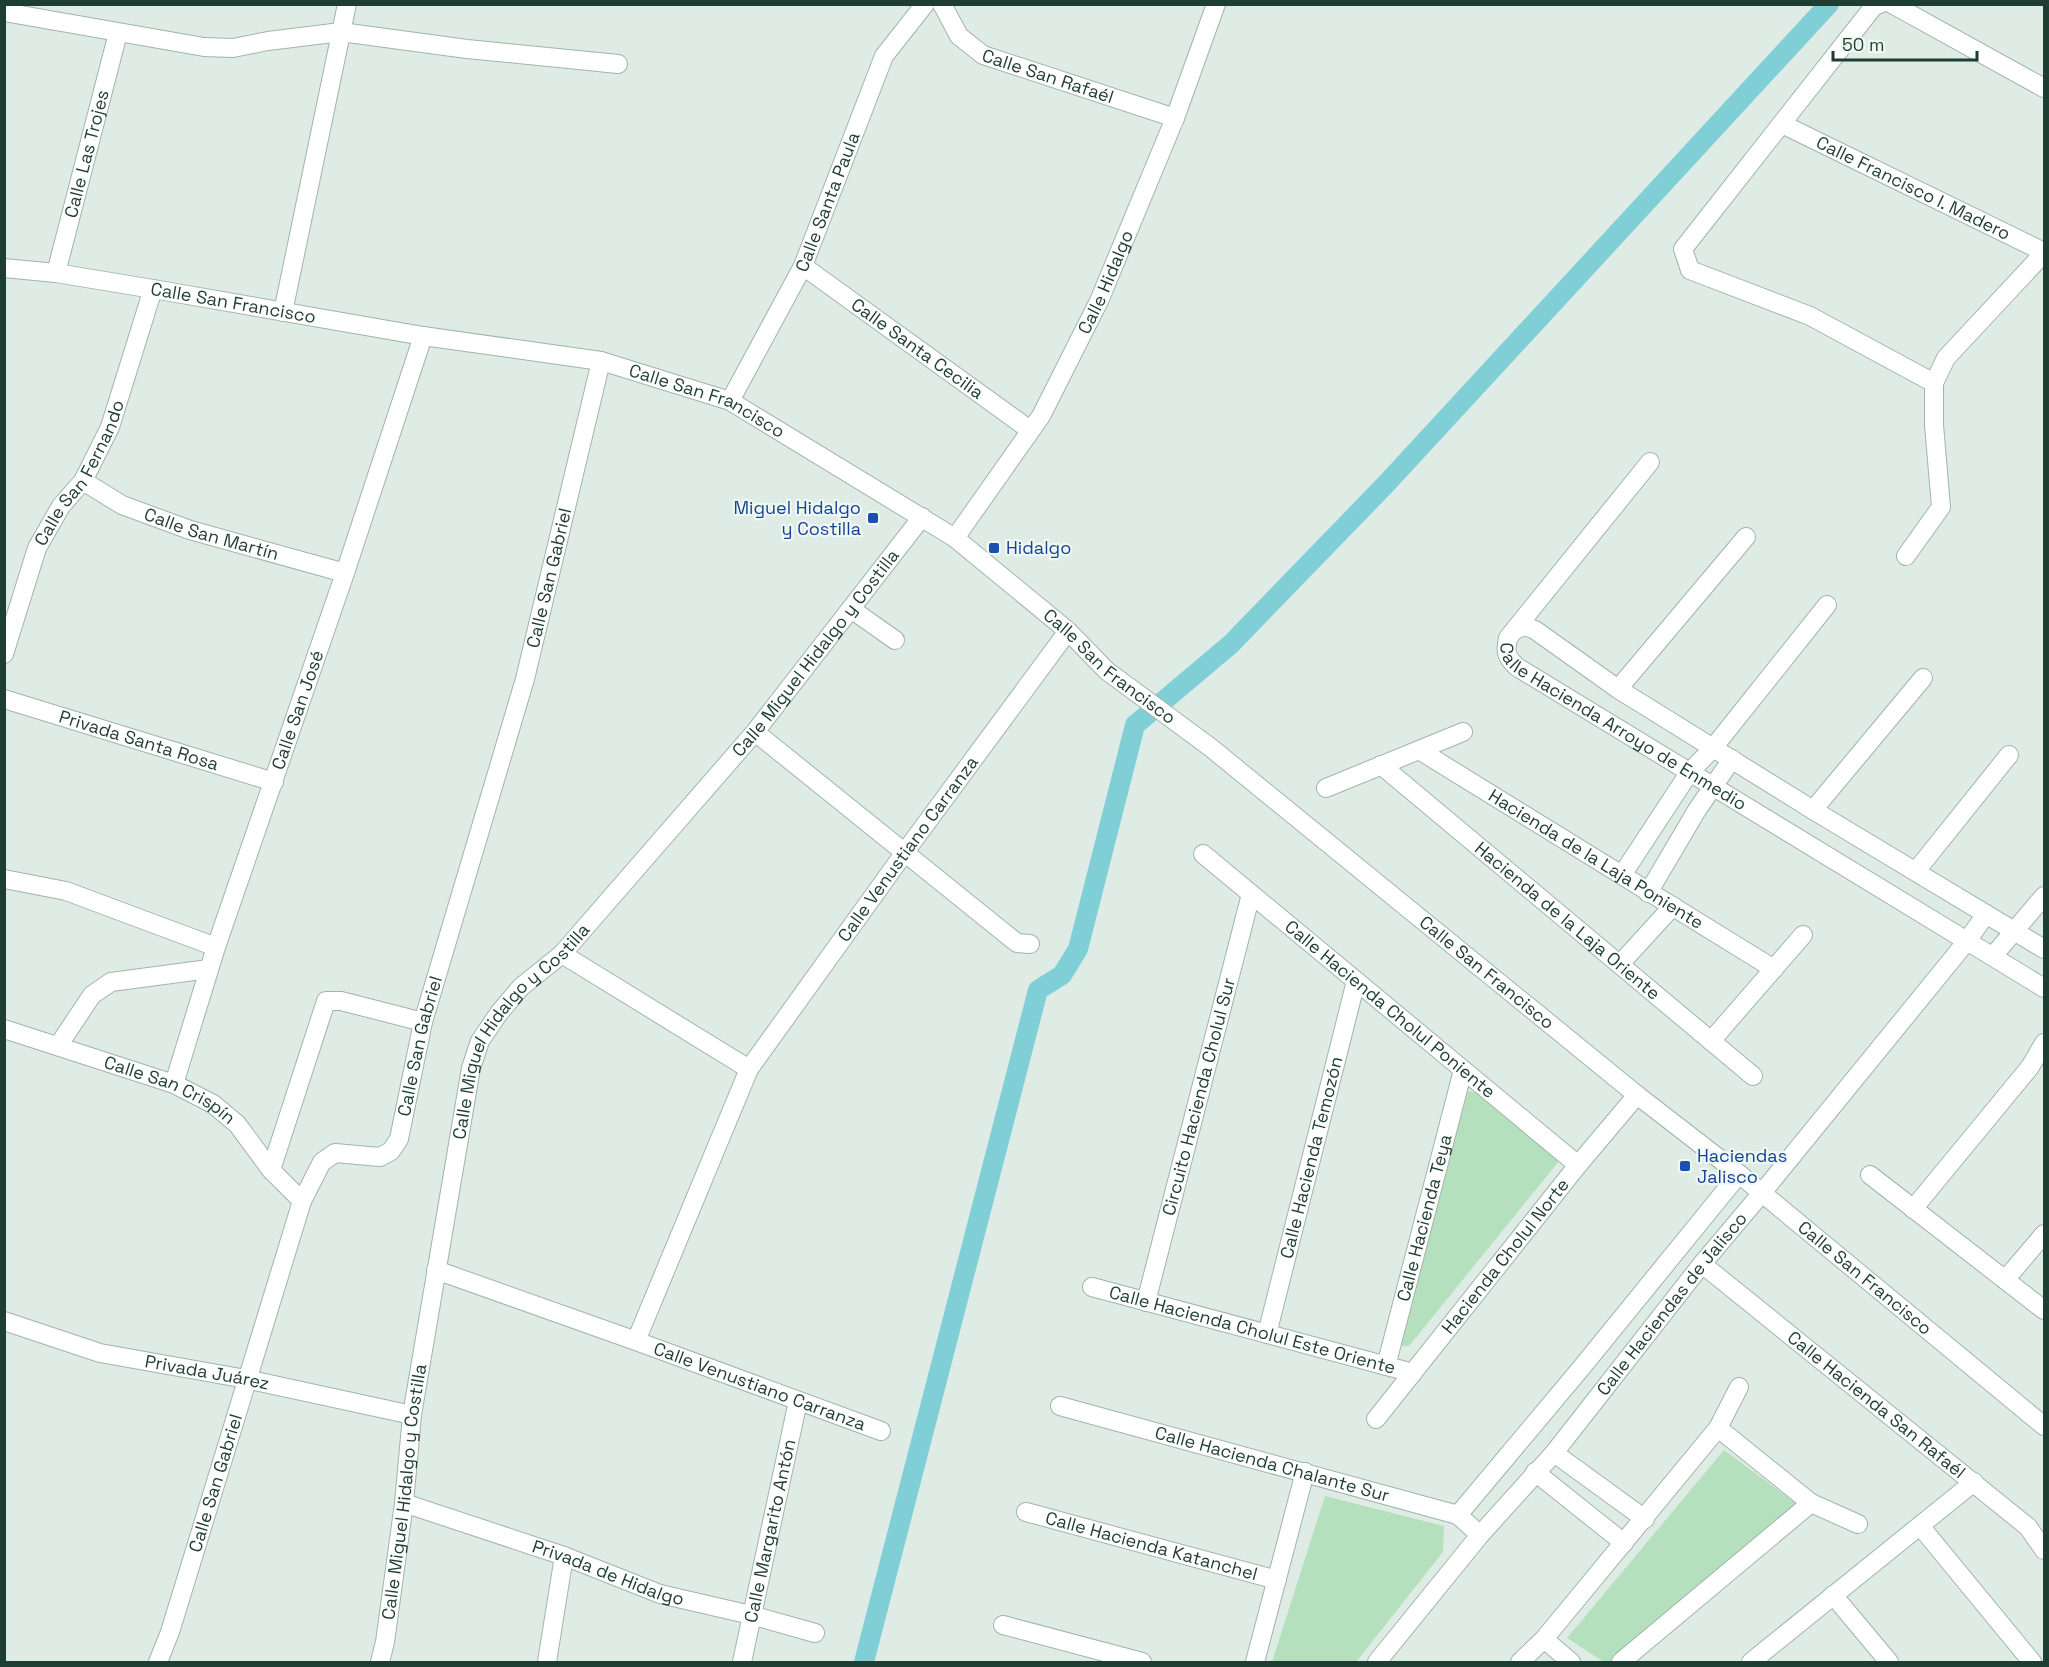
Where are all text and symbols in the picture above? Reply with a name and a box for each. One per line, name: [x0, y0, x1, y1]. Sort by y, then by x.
scale bar: [1833, 24, 1977, 62]
text: 50 m: [1842, 33, 1884, 56]
street label: Calle San Rafaél: [979, 43, 1117, 108]
street label: Calle Las Trojes: [59, 87, 114, 220]
street label: Calle Santa Paula: [790, 129, 865, 275]
street label: Calle Francisco I. Madero: [1812, 130, 2014, 245]
street label: Calle Hidalgo: [1072, 227, 1138, 338]
street label: Calle San Francisco: [149, 277, 318, 328]
street label: Calle Santa Cecilia: [847, 293, 988, 404]
street label: Calle San Francisco: [626, 358, 789, 443]
street label: Calle San Fernando: [29, 397, 129, 550]
place label: Miguel Hidalgo y Costilla: [734, 496, 861, 540]
street label: Calle San Martín: [141, 502, 281, 565]
street label: Calle San Gabriel: [521, 506, 576, 650]
marker: Miguel Hidalgo y Costilla: [866, 511, 880, 525]
place label: Hidalgo: [1006, 536, 1071, 559]
marker: Hidalgo: [987, 541, 1001, 555]
street label: Calle Miguel Hidalgo y Costilla: [727, 544, 904, 761]
street label: Calle San Francisco: [1039, 603, 1181, 729]
street label: Calle Hacienda Arroyo de Enmedio: [1495, 642, 1751, 815]
street label: Calle San José: [266, 647, 328, 772]
street label: Privada Santa Rosa: [56, 705, 222, 775]
street label: Calle Venustiano Carranza: [832, 751, 983, 946]
street label: Hacienda de la Laja Poniente: [1484, 784, 1708, 934]
street label: Hacienda de la Laja Oriente: [1470, 836, 1665, 1005]
street label: Calle San Francisco: [1415, 910, 1559, 1034]
street label: Calle Hacienda Cholul Poniente: [1280, 915, 1500, 1103]
street label: Calle Miguel Hidalgo y Costilla: [447, 918, 594, 1141]
street label: Calle San Gabriel: [392, 973, 447, 1118]
street label: Circuito Hacienda Cholul Sur: [1157, 975, 1240, 1218]
street label: Calle San Crispín: [101, 1050, 240, 1129]
street label: Calle Hacienda Temozón: [1274, 1054, 1348, 1261]
street label: Calle Hacienda Teya: [1391, 1132, 1457, 1304]
place label: Haciendas Jalisco: [1697, 1144, 1787, 1188]
marker: Haciendas Jalisco: [1678, 1159, 1692, 1173]
street label: Hacienda Cholul Norte: [1436, 1174, 1574, 1338]
street label: Calle Haciendas de Jalisco: [1591, 1207, 1752, 1400]
street label: Calle San Francisco: [1793, 1215, 1937, 1340]
street label: Calle Hacienda Cholul Este Oriente: [1107, 1280, 1398, 1379]
street label: Calle Hacienda San Rafaél: [1783, 1325, 1971, 1483]
street label: Calle Venustiano Carranza: [651, 1336, 869, 1435]
street label: Privada Juárez: [143, 1349, 272, 1395]
street label: Calle Miguel Hidalgo y Costilla: [376, 1362, 432, 1621]
street label: Calle San Gabriel: [183, 1411, 247, 1555]
street label: Calle Hacienda Chalante Sur: [1153, 1421, 1392, 1507]
street label: Calle Margarito Antón: [739, 1437, 801, 1625]
street label: Calle Hacienda Katanchel: [1043, 1506, 1260, 1585]
street label: Privada de Hidalgo: [529, 1534, 686, 1610]

